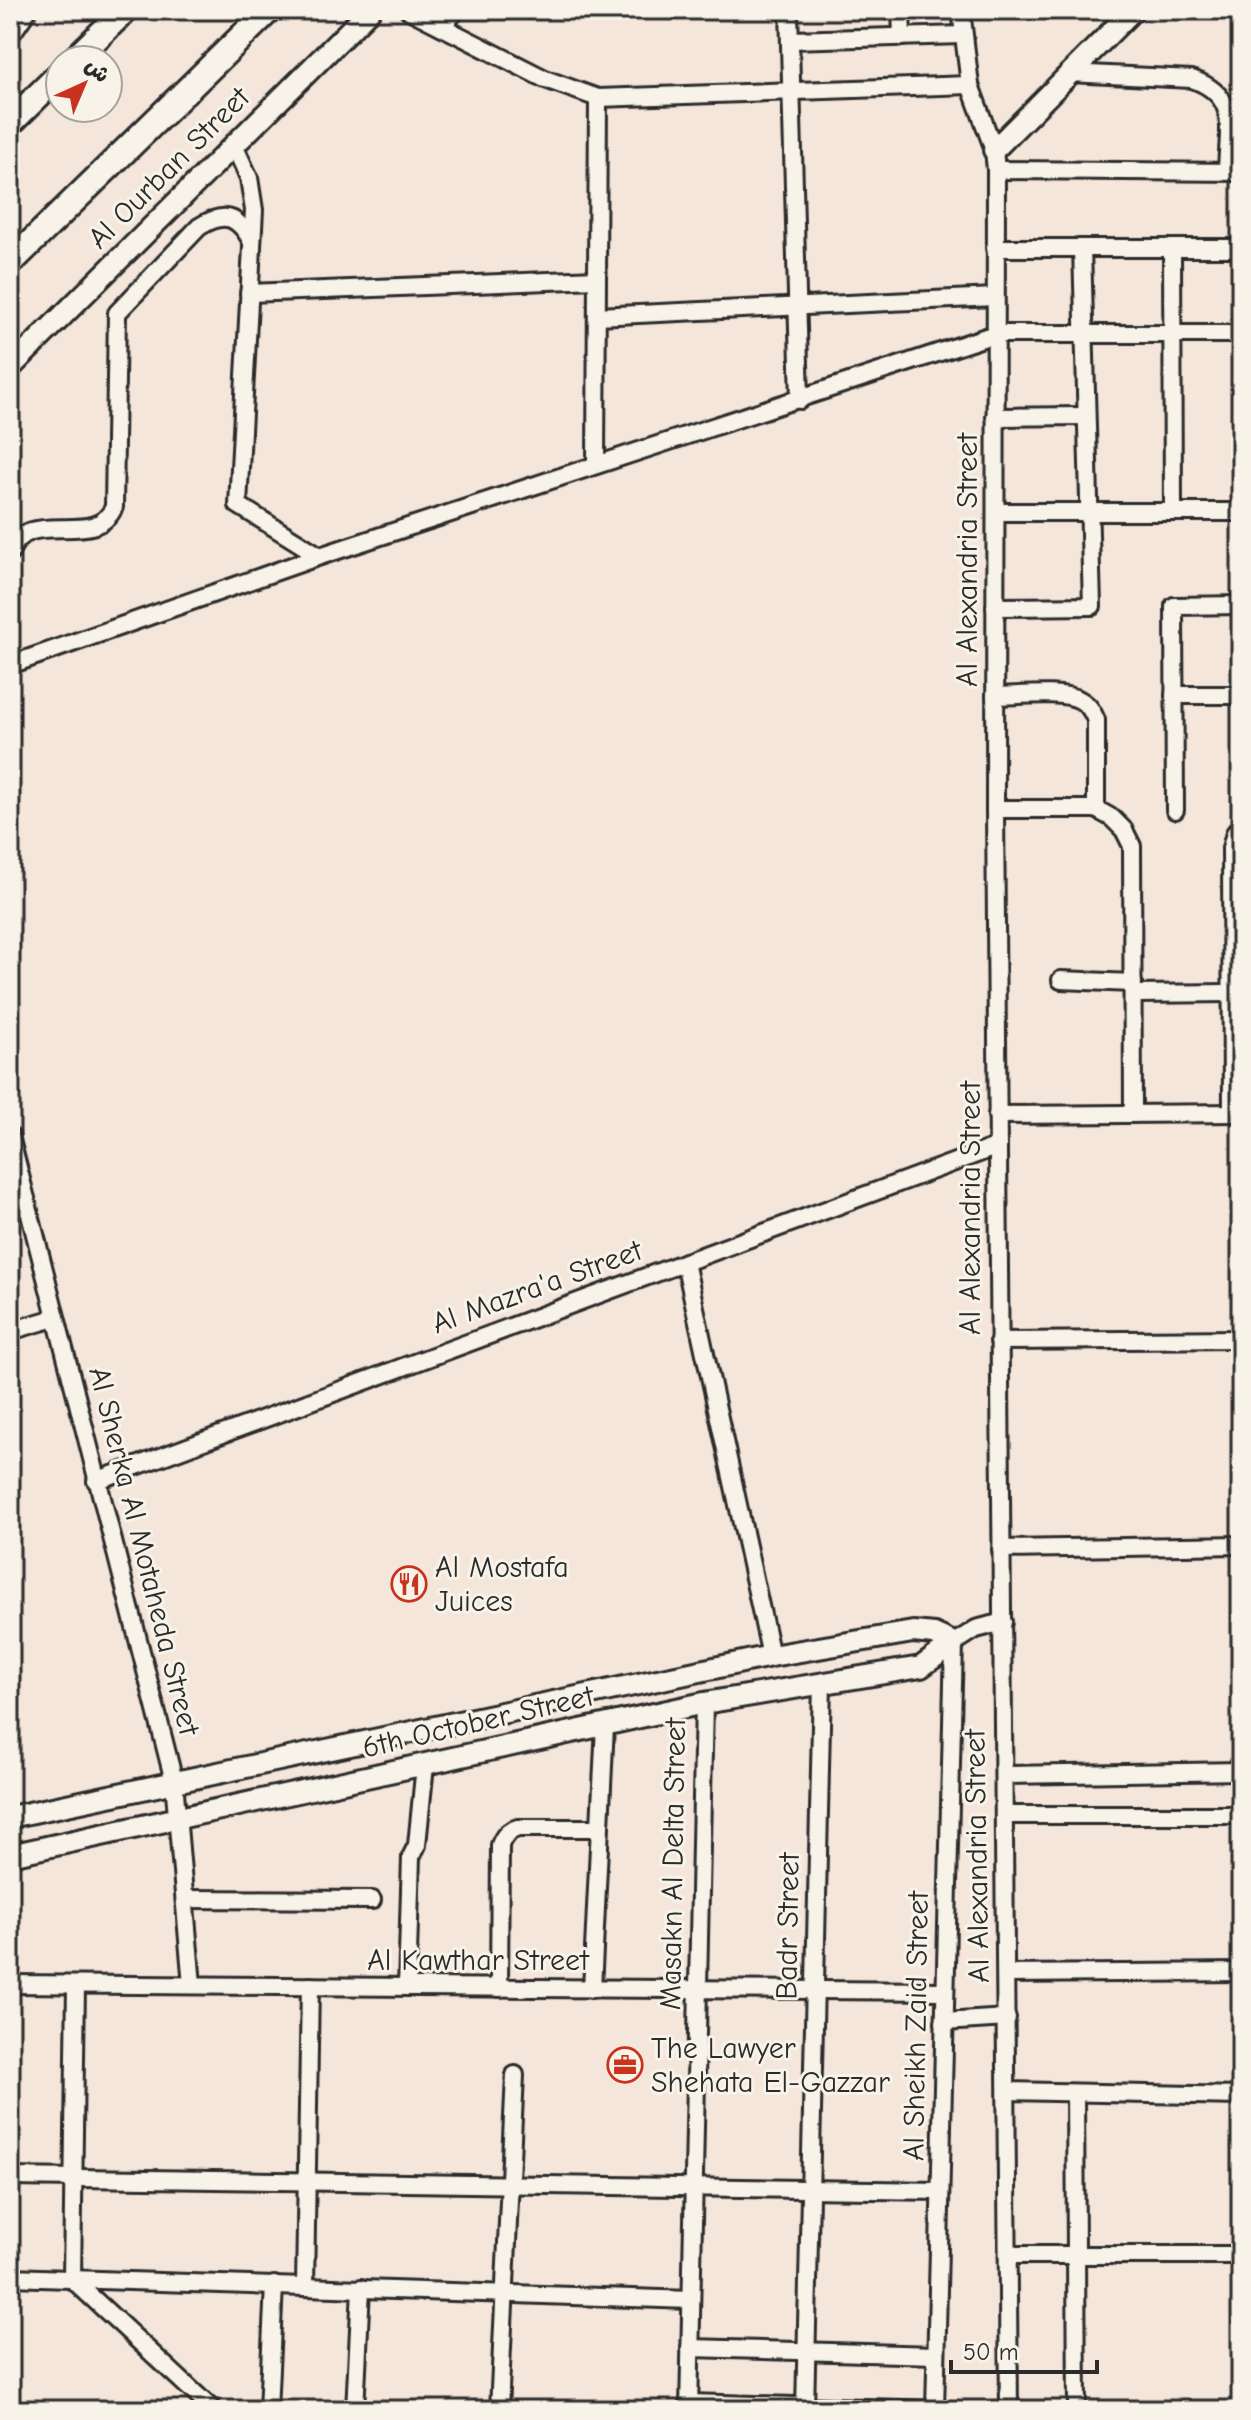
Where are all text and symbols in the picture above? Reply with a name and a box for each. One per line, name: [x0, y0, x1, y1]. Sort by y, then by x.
north arrow: [44, 44, 124, 124]
text: ش: [79, 53, 115, 88]
street label: Al Ourban Street: [81, 79, 258, 256]
street label: Al Alexandria Street: [950, 432, 985, 687]
street label: Al Alexandria Street: [953, 1080, 988, 1335]
street label: Al Mazra'a Street: [427, 1232, 648, 1341]
street label: Al Sherka Al Motaheda Street: [81, 1363, 207, 1740]
place label: Al Mostafa Juices: [435, 1550, 569, 1619]
restaurant icon: Al Mostafa Juices: [390, 1565, 428, 1603]
street label: 6th October Street: [359, 1678, 598, 1766]
street label: Masakn Al Delta Street: [653, 1716, 693, 2011]
street label: Al Alexandria Street: [957, 1727, 997, 1983]
street label: Badr Street: [769, 1851, 807, 2000]
street label: Al Sheikh Zaid Street: [896, 1889, 936, 2161]
street label: Al Kawthar Street: [367, 1943, 590, 1978]
place label: The Lawyer Shehata El-Gazzar: [651, 2031, 890, 2100]
office icon: The Lawyer Shehata El-Gazzar: [606, 2046, 644, 2084]
scale bar: [951, 2324, 1097, 2374]
text: 50 m: [963, 2338, 1019, 2366]

